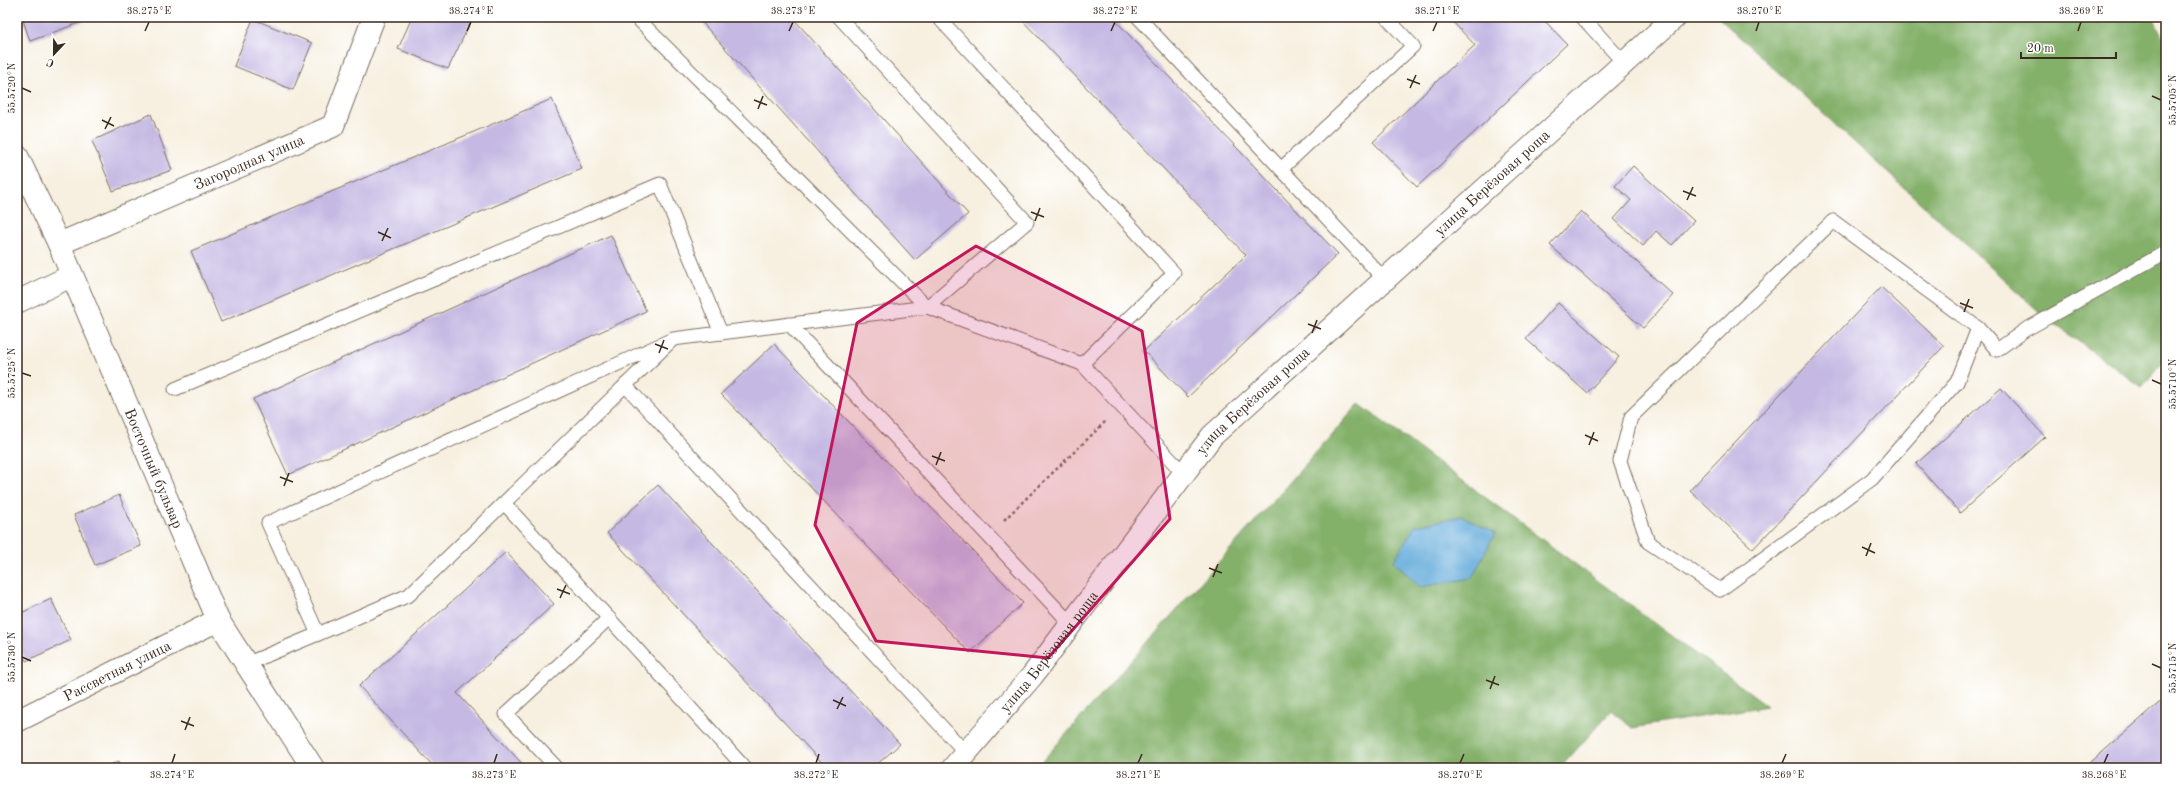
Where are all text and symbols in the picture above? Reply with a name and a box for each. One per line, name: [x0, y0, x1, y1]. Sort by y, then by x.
text: 38.275°E: [127, 6, 171, 16]
text: 38.274°E: [449, 6, 493, 16]
text: 38.273°E: [771, 6, 815, 16]
text: 38.272°E: [1093, 6, 1137, 16]
text: 38.271°E: [1415, 6, 1459, 16]
text: 38.270°E: [1737, 6, 1781, 16]
text: 38.269°E: [2059, 6, 2103, 16]
north arrow: [34, 34, 74, 74]
scale bar: [2021, 34, 2116, 60]
text: 20 m: [2027, 43, 2054, 55]
text: С: [45, 55, 56, 68]
text: 55.5720°N: [7, 62, 17, 114]
text: 55.5705°N: [2168, 74, 2178, 126]
street label: улица Берёзовая роща: [1433, 128, 1554, 239]
street label: Загородная улица: [192, 133, 308, 194]
street label: улица Берёзовая роща: [1195, 345, 1314, 458]
text: 55.5725°N: [7, 347, 17, 399]
text: 55.5710°N: [2168, 358, 2178, 410]
street label: Восточный бульвар: [121, 407, 184, 531]
street label: улица Берёзовая роща: [998, 588, 1102, 716]
text: 55.5730°N: [7, 631, 17, 683]
street label: Рассветная улица: [62, 639, 174, 705]
text: 55.5715°N: [2168, 642, 2178, 694]
text: 38.274°E: [150, 770, 194, 780]
text: 38.273°E: [472, 770, 516, 780]
text: 38.272°E: [794, 770, 838, 780]
text: 38.271°E: [1116, 770, 1160, 780]
text: 38.270°E: [1438, 770, 1482, 780]
text: 38.269°E: [1760, 770, 1804, 780]
text: 38.268°E: [2082, 770, 2126, 780]

